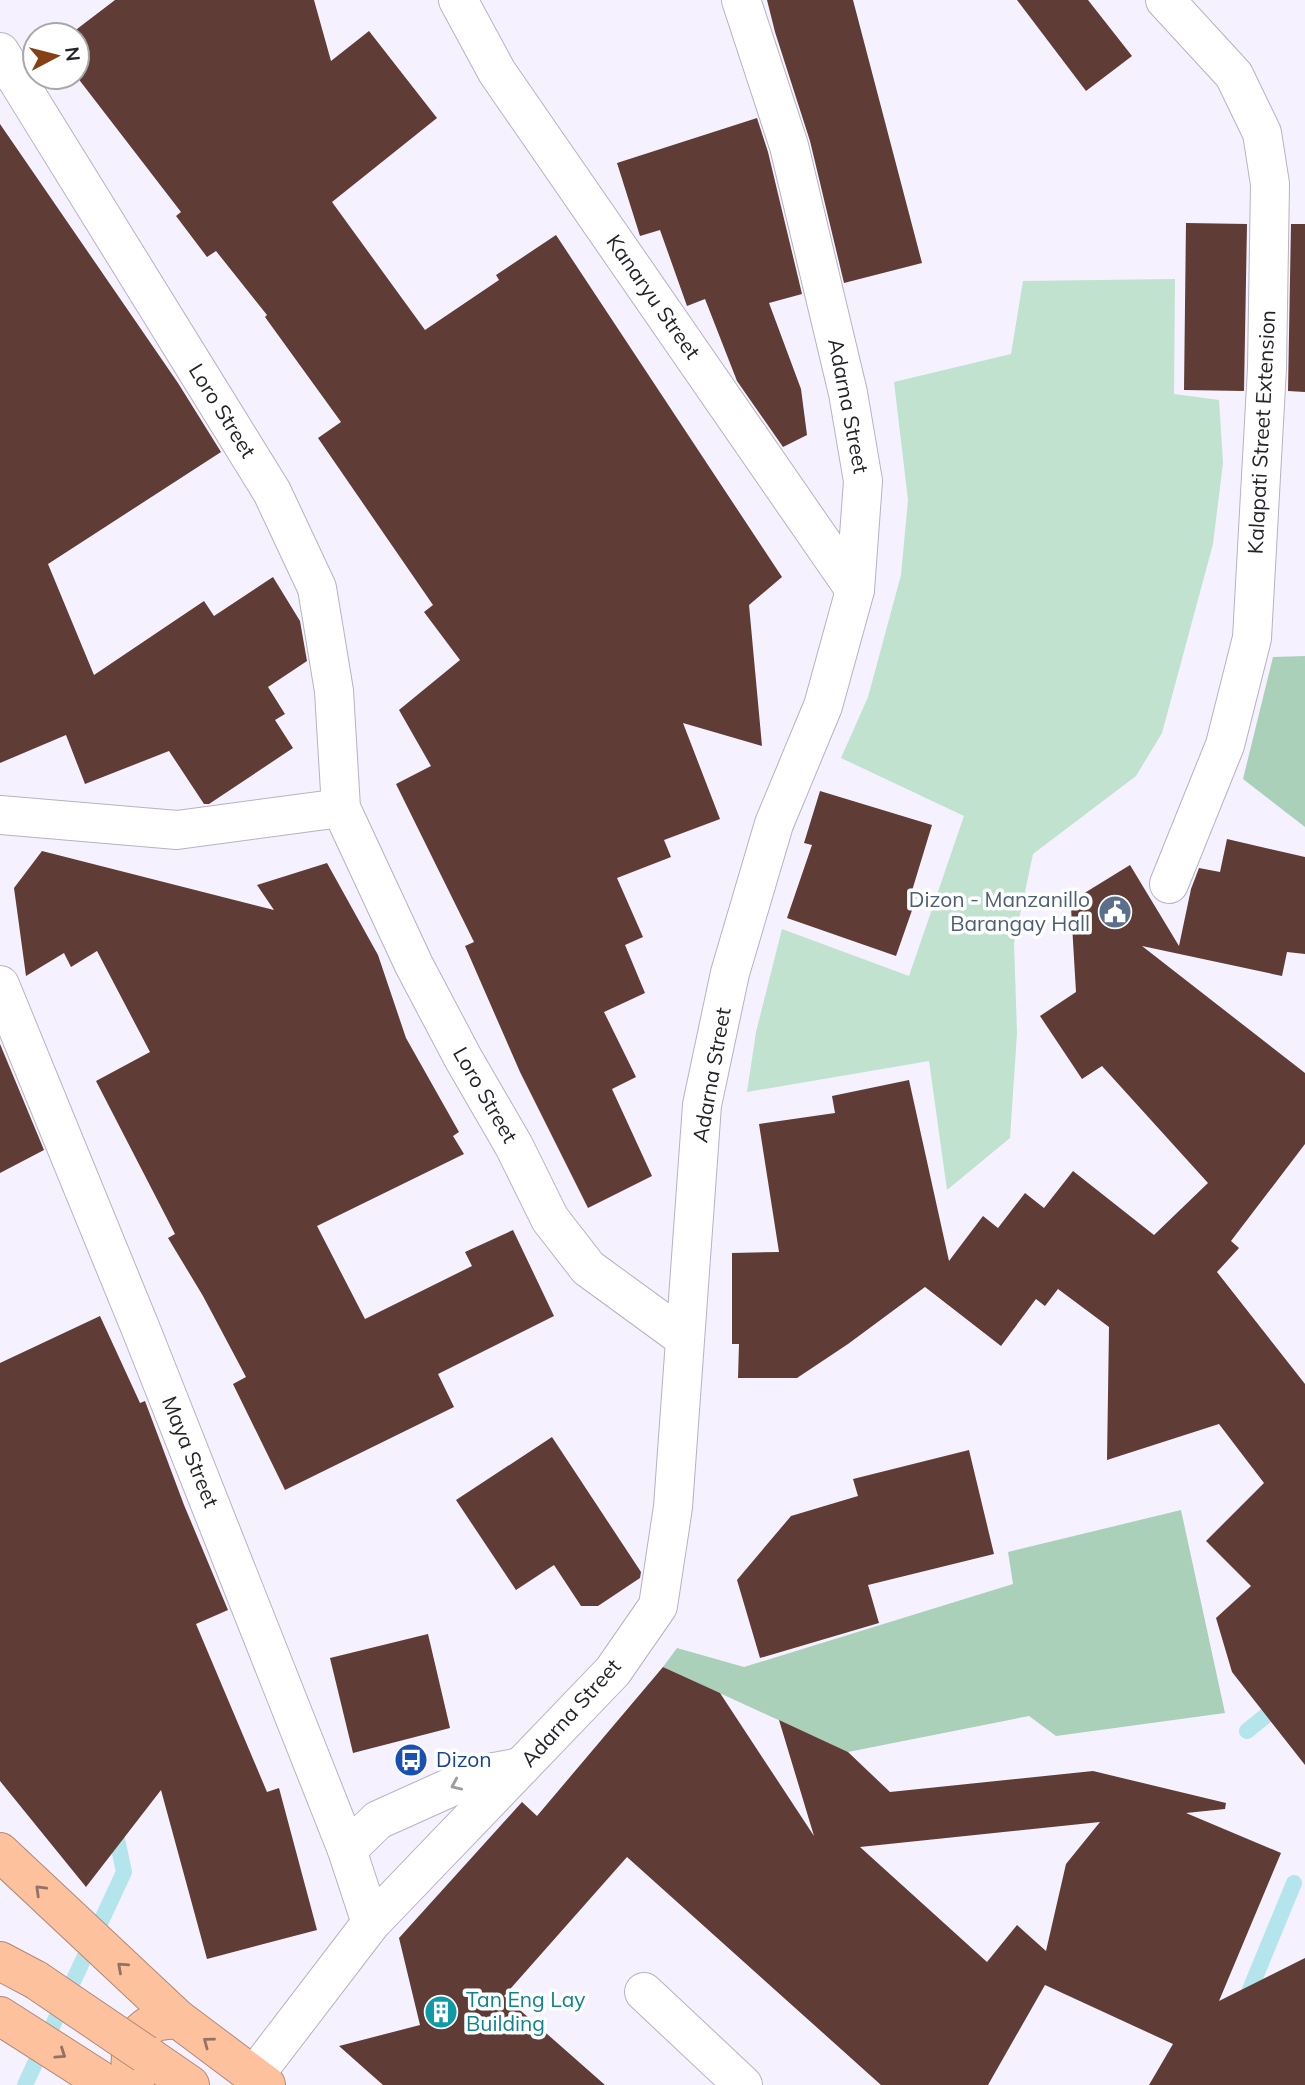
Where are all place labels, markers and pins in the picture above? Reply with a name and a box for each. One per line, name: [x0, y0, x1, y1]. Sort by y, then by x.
place label: Dizon - Manzanillo Barangay Hall: [909, 886, 1090, 936]
public building icon: Dizon - Manzanillo Barangay Hall: [1096, 893, 1134, 931]
bus stop icon: Dizon: [392, 1741, 430, 1779]
place label: Dizon: [436, 1746, 492, 1772]
place label: Tan Eng Lay Building: [466, 1986, 585, 2036]
building icon: Tan Eng Lay Building: [422, 1993, 460, 2031]

